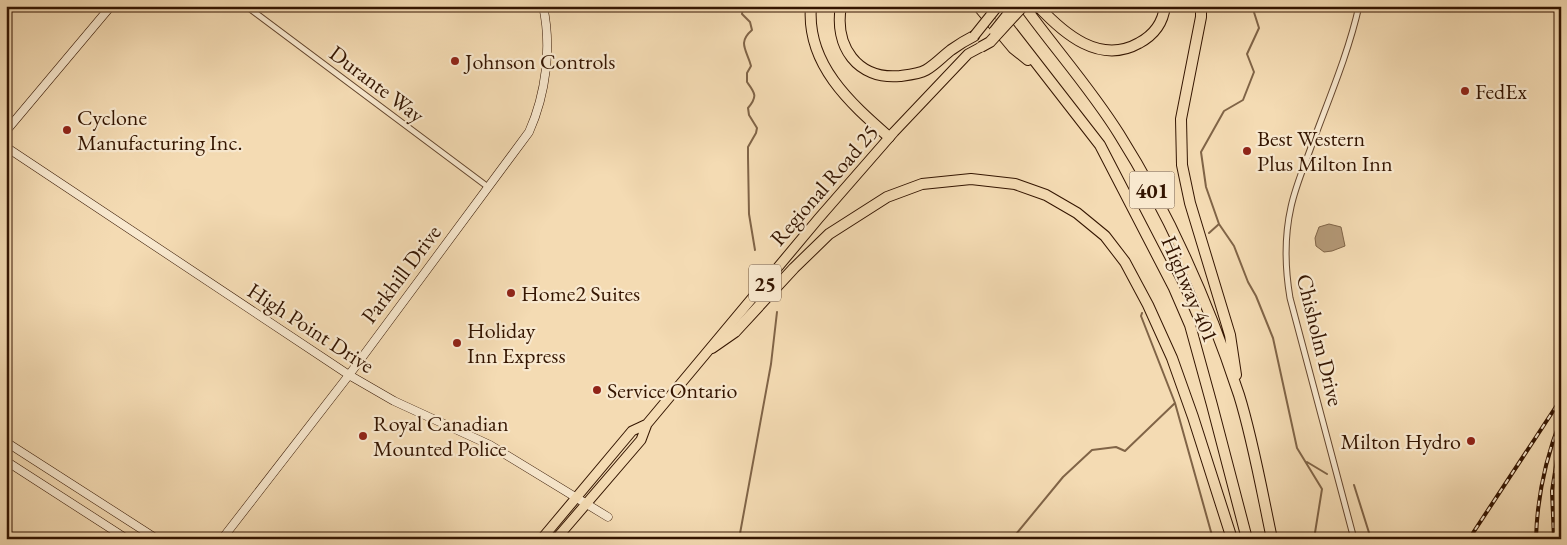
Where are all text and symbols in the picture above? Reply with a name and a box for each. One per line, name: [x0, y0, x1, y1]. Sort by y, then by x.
street label: Durante Way: [324, 39, 431, 129]
place label: Johnson Controls: [463, 47, 615, 76]
marker: Johnson Controls: [449, 55, 461, 67]
place label: FedEx: [1475, 77, 1528, 106]
marker: FedEx: [1459, 85, 1471, 97]
place label: Cyclone Manufacturing Inc.: [77, 103, 243, 157]
street label: Regional Road 25: [763, 118, 885, 252]
marker: Cyclone Manufacturing Inc.: [61, 124, 73, 136]
place label: Best Western Plus Milton Inn: [1257, 124, 1393, 178]
marker: Best Western Plus Milton Inn: [1241, 145, 1253, 157]
road number: 401: [1130, 172, 1174, 208]
street label: Parkhill Drive: [354, 219, 448, 329]
street label: Highway 401: [1155, 232, 1225, 346]
road number: 25: [749, 264, 781, 302]
street label: Chisholm Drive: [1290, 271, 1351, 409]
street label: High Point Drive: [242, 276, 380, 380]
place label: Home2 Suites: [521, 279, 640, 308]
marker: Home2 Suites: [505, 287, 517, 299]
place label: Holiday Inn Express: [467, 316, 566, 370]
marker: Holiday Inn Express: [451, 337, 463, 349]
place label: Service Ontario: [607, 376, 738, 405]
marker: Service Ontario: [591, 384, 603, 396]
place label: Royal Canadian Mounted Police: [373, 409, 509, 463]
place label: Milton Hydro: [1340, 427, 1461, 456]
marker: Royal Canadian Mounted Police: [357, 430, 369, 442]
marker: Milton Hydro: [1465, 435, 1477, 447]

